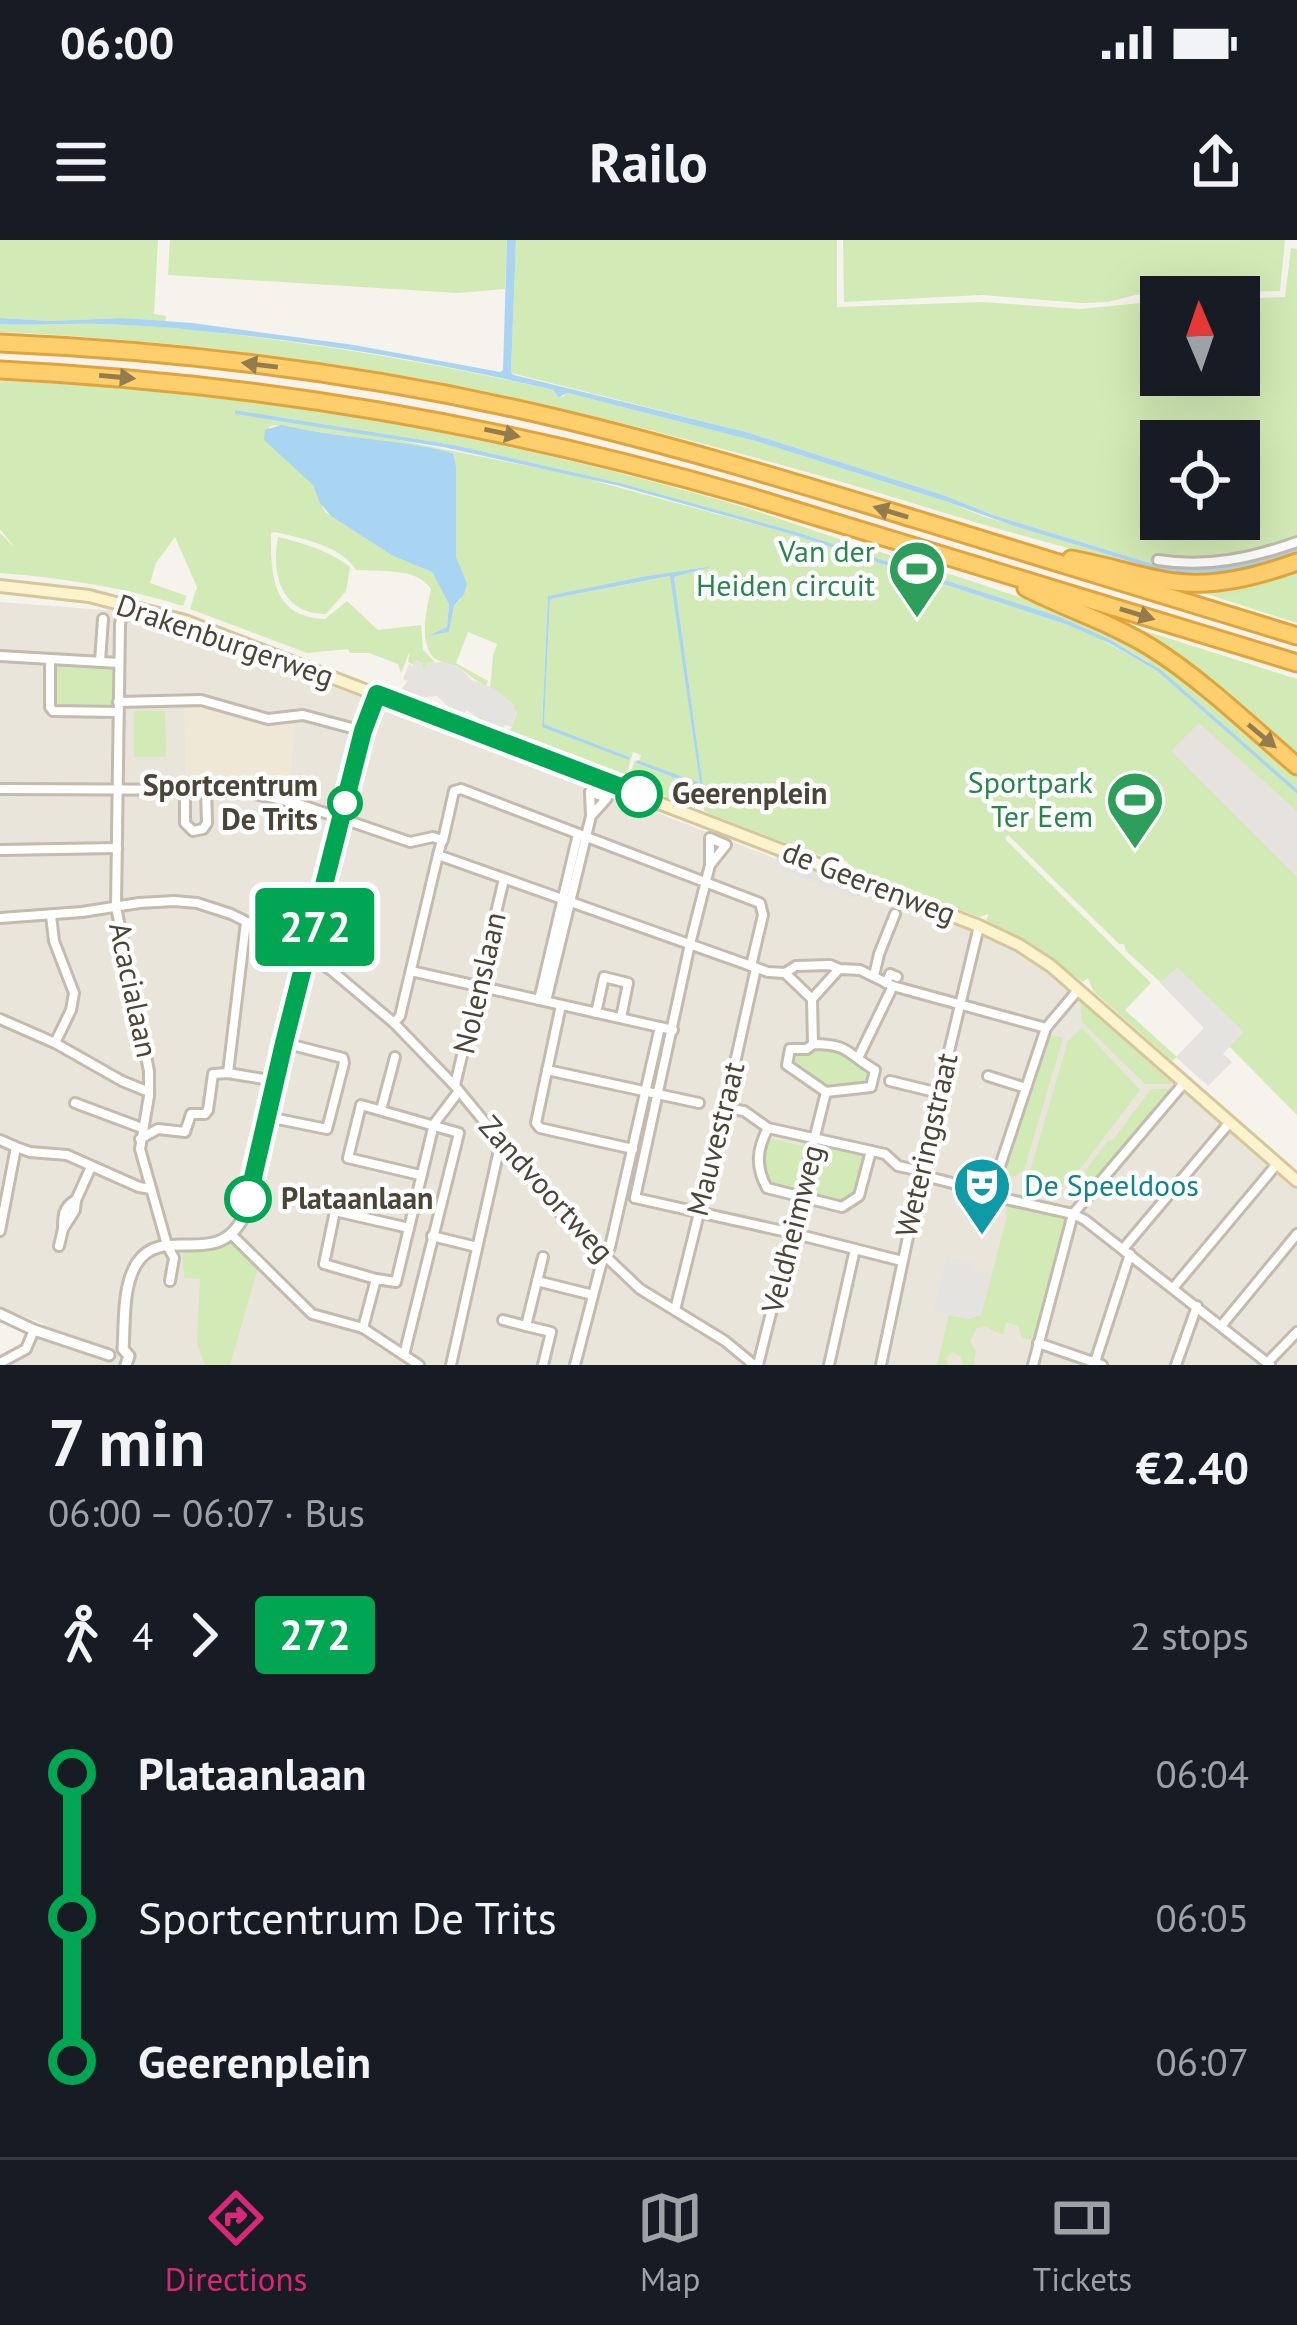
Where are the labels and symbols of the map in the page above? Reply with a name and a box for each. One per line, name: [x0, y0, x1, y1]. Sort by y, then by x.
north arrow: [1140, 276, 1260, 396]
one-way arrow: [241, 355, 278, 374]
one-way arrow: [99, 368, 136, 387]
one-way arrow: [484, 424, 522, 443]
one-way arrow: [872, 502, 909, 520]
place label: Van der Heiden circuit: [696, 531, 875, 604]
sports icon: Van der Heiden circuit: [886, 538, 948, 620]
street label: Drakenburgerweg: [112, 584, 339, 695]
one-way arrow: [1120, 606, 1156, 624]
one-way arrow: [1246, 723, 1277, 748]
place label: Sportpark Ter Eem: [968, 762, 1094, 835]
place label: Sportcentrum De Trits: [143, 765, 318, 838]
sports icon: Sportpark Ter Eem: [1104, 769, 1166, 851]
marker: Geerenplein: [617, 772, 661, 816]
place label: Geerenplein: [672, 773, 827, 812]
marker: Sportcentrum De Trits: [329, 787, 361, 819]
street label: de Geerenweg: [777, 831, 962, 933]
line badge: 272: [246, 888, 384, 966]
street label: Nolenslaan: [443, 908, 514, 1057]
street label: Acacialaan: [101, 919, 168, 1061]
street label: Weteringstraat: [885, 1049, 966, 1240]
street label: Mauvestraat: [677, 1058, 752, 1220]
street label: Zandvoortweg: [471, 1107, 623, 1269]
street label: Veldheimweg: [752, 1140, 831, 1318]
theatre icon: De Speeldoos: [951, 1155, 1013, 1237]
place label: De Speeldoos: [1024, 1165, 1199, 1204]
marker: Plataanlaan: [226, 1177, 270, 1221]
place label: Plataanlaan: [281, 1178, 433, 1217]

